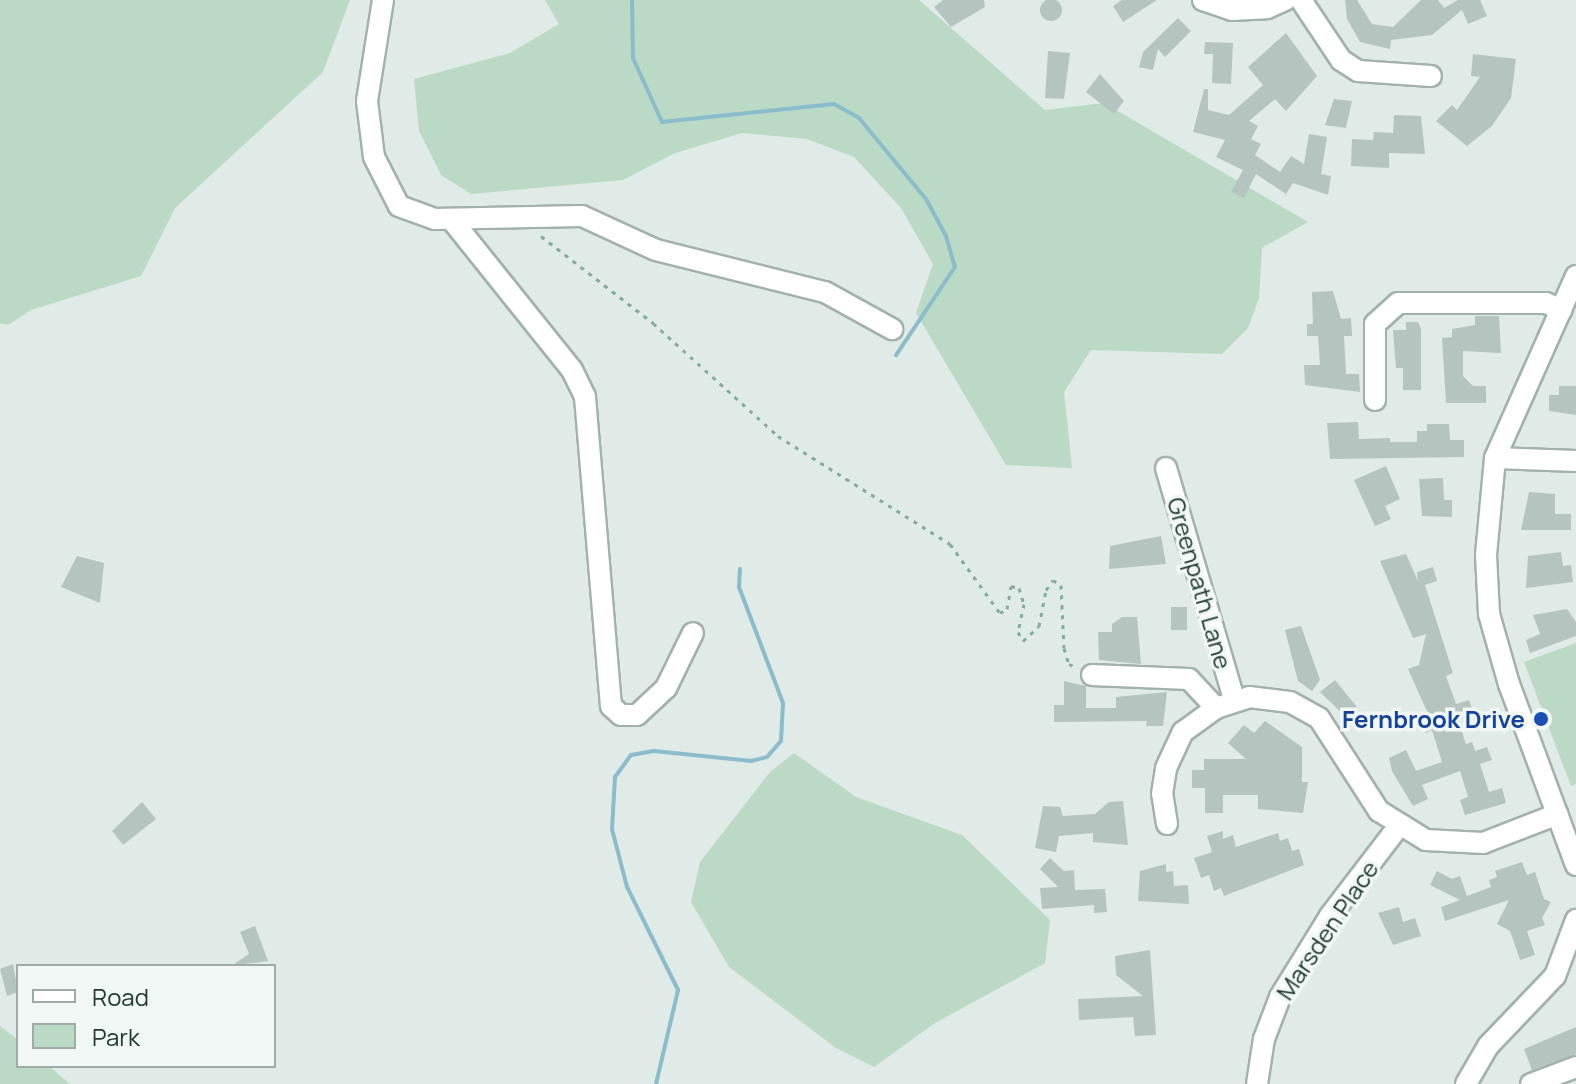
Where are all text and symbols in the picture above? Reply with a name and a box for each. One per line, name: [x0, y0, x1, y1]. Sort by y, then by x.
street label: Greenpath Lane: [1162, 494, 1238, 672]
place label: Fernbrook Drive: [1342, 705, 1525, 733]
marker: Fernbrook Drive: [1532, 710, 1550, 728]
street label: Marsden Place: [1270, 855, 1384, 1005]
legend: [16, 964, 276, 1068]
text: Road: [92, 980, 149, 1013]
text: Park: [92, 1020, 140, 1053]

